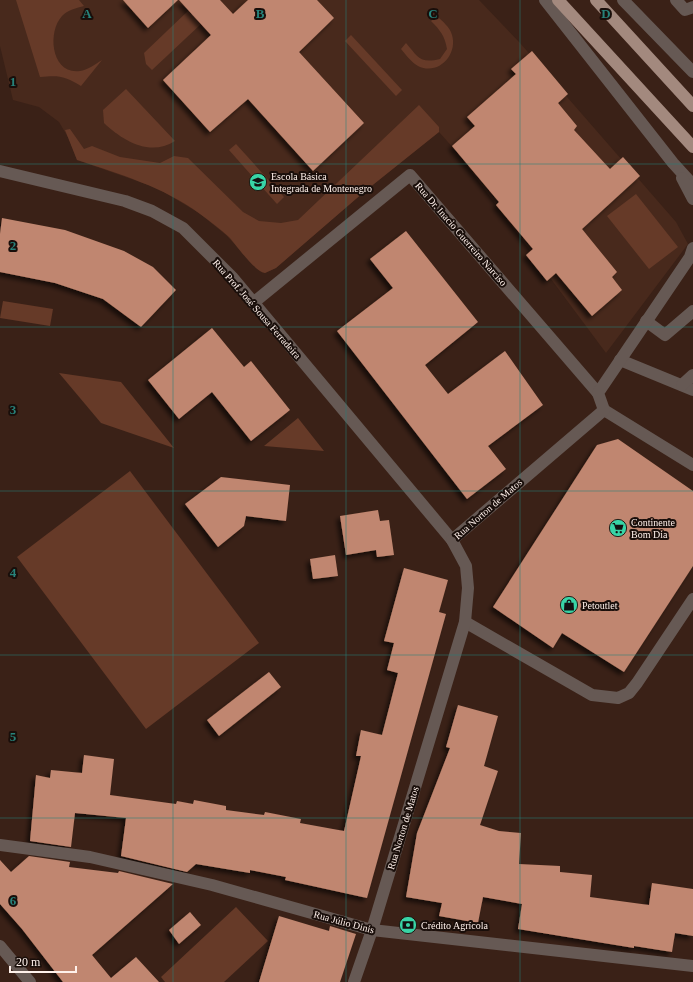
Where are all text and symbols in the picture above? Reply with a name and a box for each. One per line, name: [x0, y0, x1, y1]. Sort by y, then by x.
text: A: [82, 6, 92, 21]
text: B: [256, 6, 265, 21]
text: C: [428, 6, 438, 21]
text: D: [601, 6, 611, 21]
text: 1: [10, 74, 16, 89]
place label: Escola Básica Integrada de Montenegro: [271, 171, 372, 194]
school or university icon: Escola Básica Integrada de Montenegro: [248, 172, 268, 192]
street label: Rua Dr. Inacio Guerreiro Narciso: [413, 180, 509, 288]
text: 2: [10, 238, 16, 253]
street label: Rua Prof. José Sousa Ferradeira: [211, 257, 304, 361]
text: 3: [10, 402, 17, 417]
street label: Rua Norton de Matos: [452, 476, 524, 541]
place label: Continente Bom Dia: [631, 517, 675, 540]
supermarket icon: Continente Bom Dia: [608, 518, 628, 538]
text: 4: [10, 565, 17, 580]
shop icon: Petoutlet: [559, 595, 579, 615]
place label: Petoutlet: [582, 600, 618, 611]
text: 5: [10, 729, 17, 744]
street label: Rua Norton de Matos: [385, 785, 421, 871]
text: 6: [10, 893, 17, 908]
street label: Rua Júlio Dinis: [313, 909, 376, 935]
bank icon: Crédito Agrícola: [398, 915, 418, 935]
place label: Crédito Agrícola: [421, 920, 488, 931]
scale bar: [10, 948, 76, 974]
text: 20 m: [16, 955, 41, 969]

